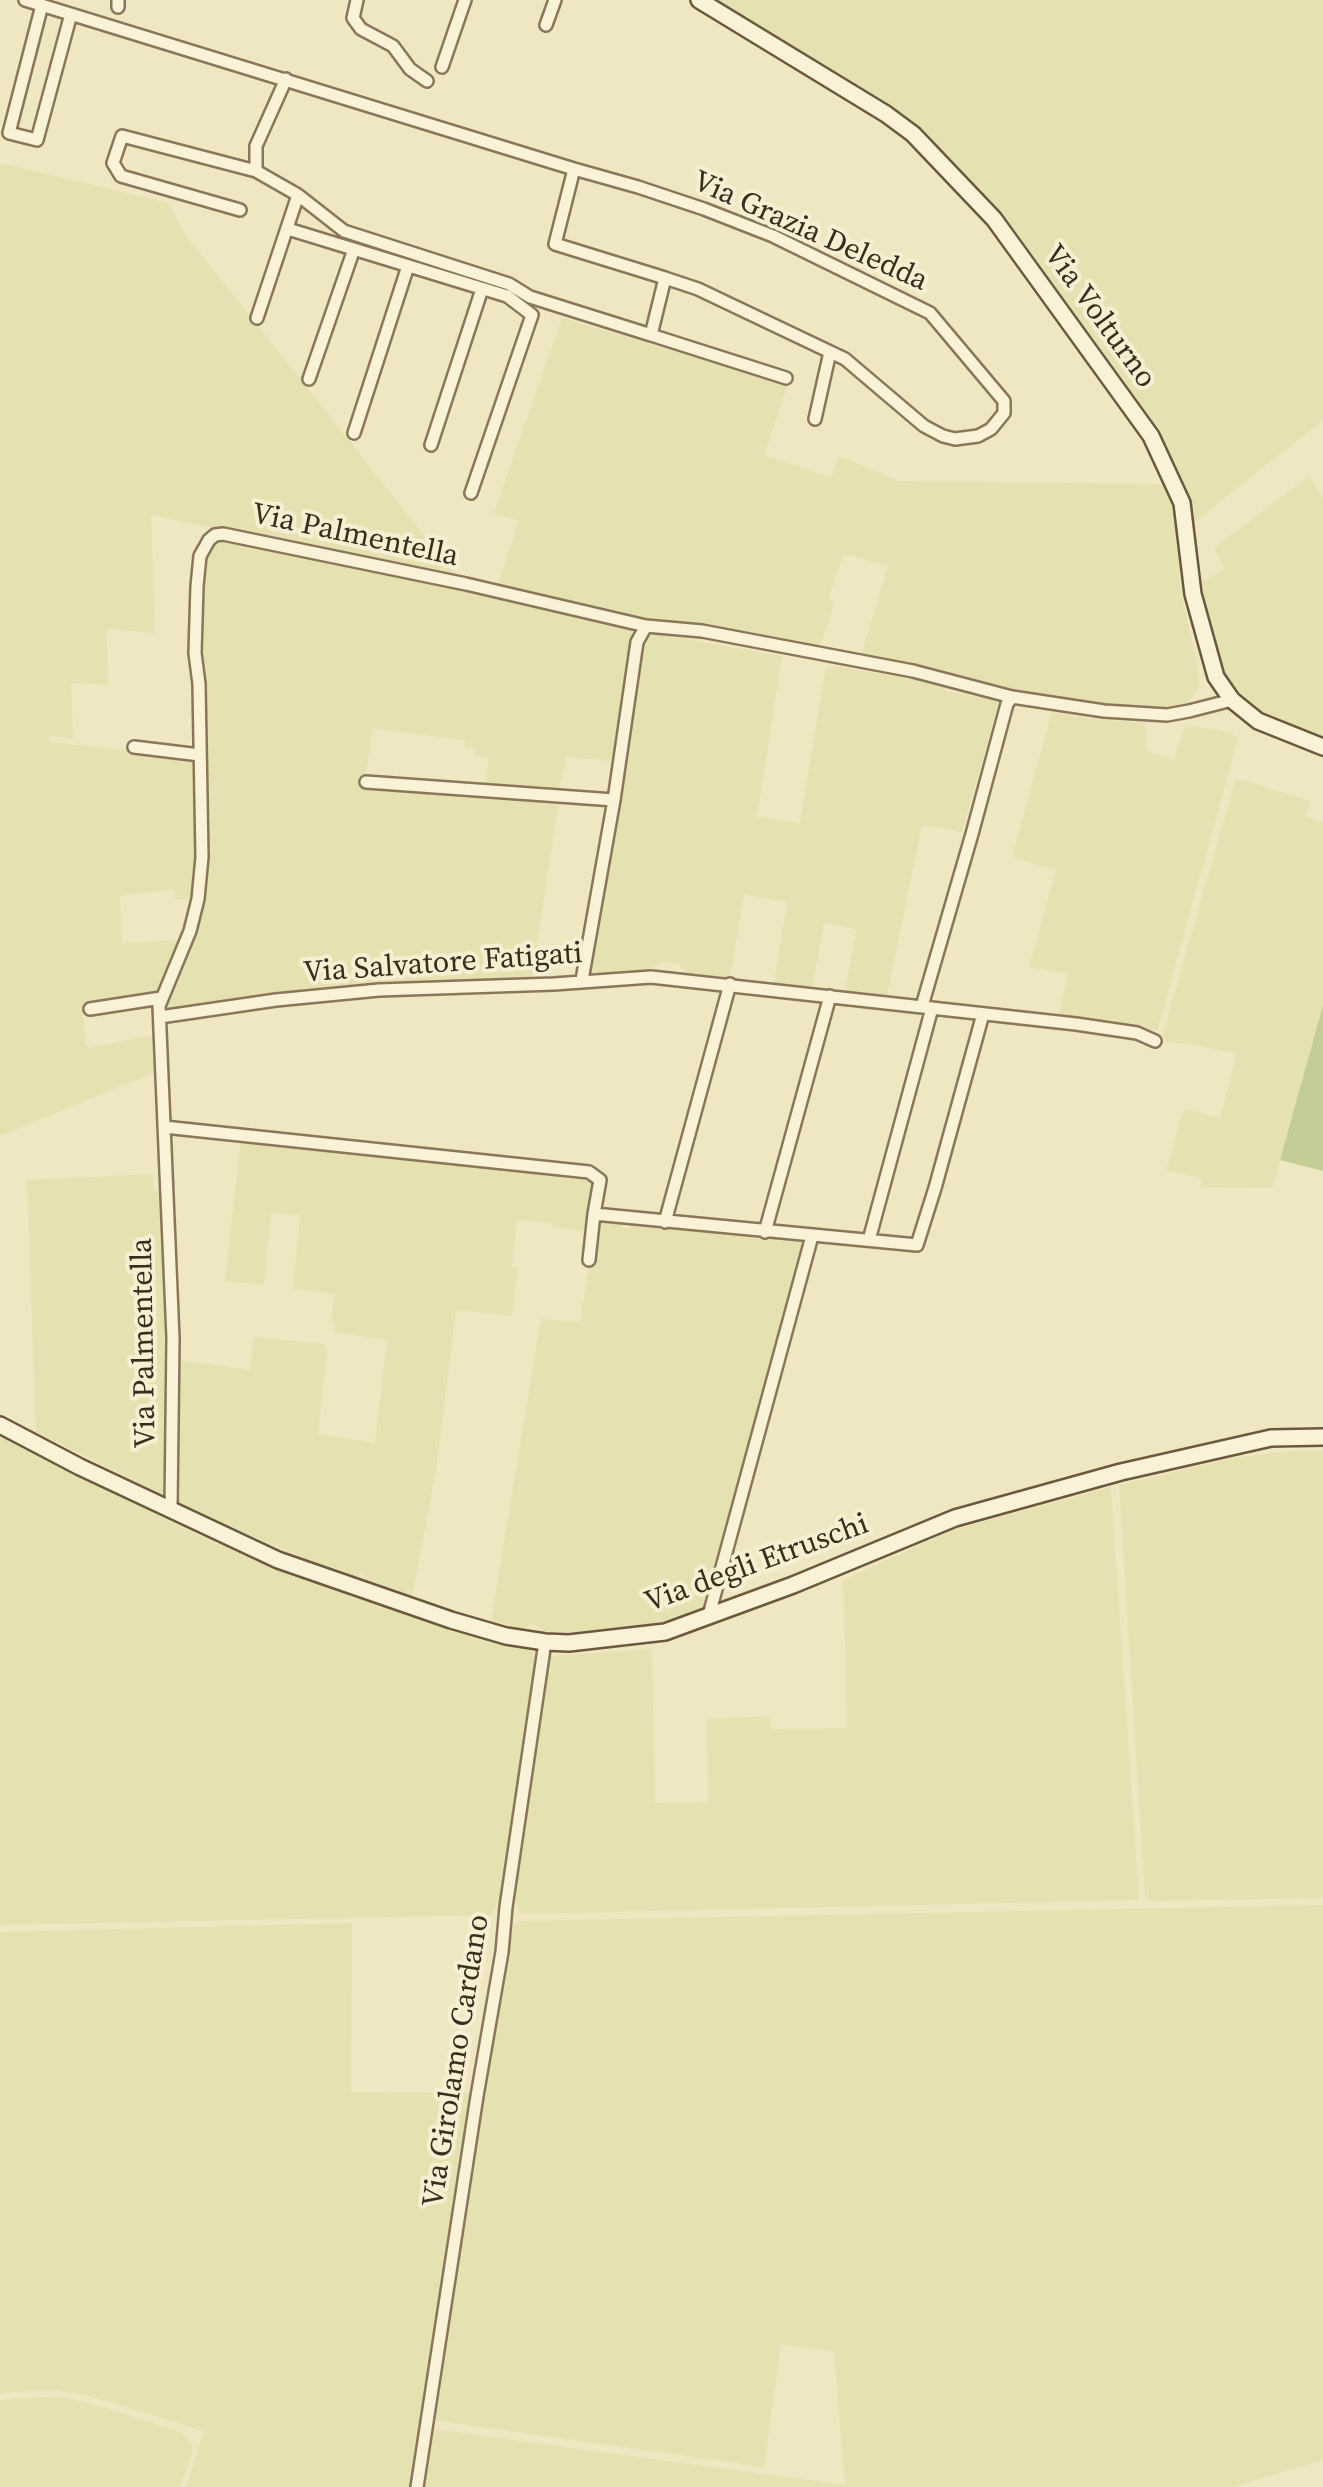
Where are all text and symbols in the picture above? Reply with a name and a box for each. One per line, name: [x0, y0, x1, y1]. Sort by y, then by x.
street label: Via Grazia Deledda: [687, 164, 933, 300]
street label: Via Volturno: [1035, 238, 1163, 396]
street label: Via Palmentella: [248, 497, 462, 575]
street label: Via Salvatore Fatigati: [302, 936, 584, 992]
street label: Via Palmentella: [125, 1238, 165, 1448]
street label: Via degli Etruschi: [640, 1507, 874, 1621]
street label: Via Girolamo Cardano: [416, 1912, 498, 2210]

